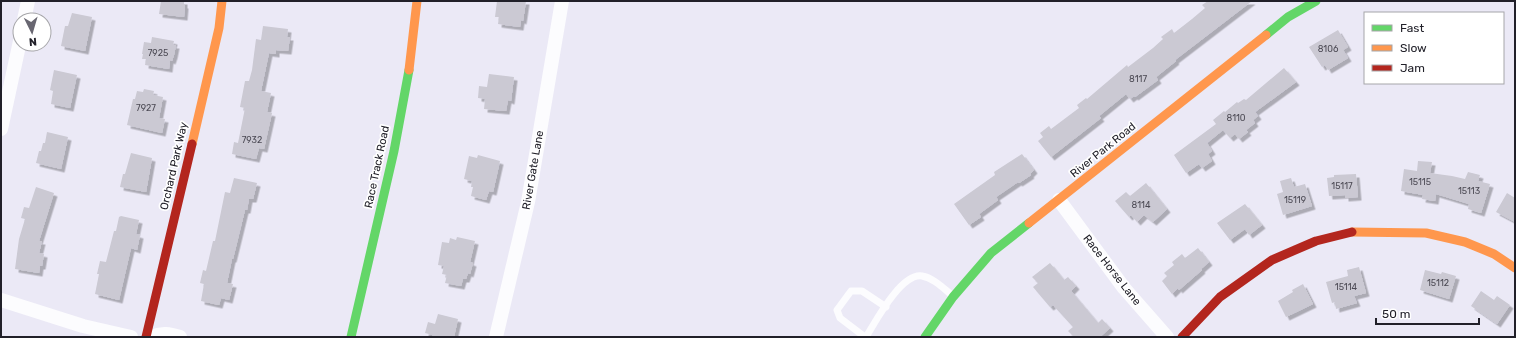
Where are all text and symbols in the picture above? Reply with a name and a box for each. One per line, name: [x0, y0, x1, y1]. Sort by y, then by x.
north arrow: [12, 12, 52, 52]
legend: [1364, 12, 1504, 84]
text: Fast: [1400, 21, 1424, 35]
text: N: [28, 35, 37, 48]
text: Slow: [1400, 41, 1427, 55]
house number: 8106: [1318, 44, 1339, 54]
house number: 7925: [148, 48, 168, 58]
text: Jam: [1400, 61, 1425, 75]
house number: 8117: [1129, 74, 1147, 84]
house number: 7927: [136, 103, 156, 113]
house number: 8110: [1226, 113, 1246, 123]
street label: River Park Road: [1068, 120, 1138, 180]
street label: Orchard Park Way: [158, 121, 190, 211]
street label: Race Track Road: [362, 125, 392, 209]
street label: River Gate Lane: [520, 129, 546, 211]
house number: 7932: [242, 135, 262, 145]
house number: 15115: [1409, 177, 1431, 187]
house number: 15117: [1331, 181, 1353, 191]
house number: 15113: [1458, 186, 1480, 196]
house number: 15119: [1284, 195, 1306, 205]
house number: 8114: [1131, 200, 1151, 210]
street label: Race Horse Lane: [1080, 232, 1144, 308]
house number: 15112: [1427, 278, 1449, 288]
house number: 15114: [1335, 282, 1358, 292]
scale bar: [1376, 300, 1479, 326]
text: 50 m: [1382, 307, 1410, 321]

